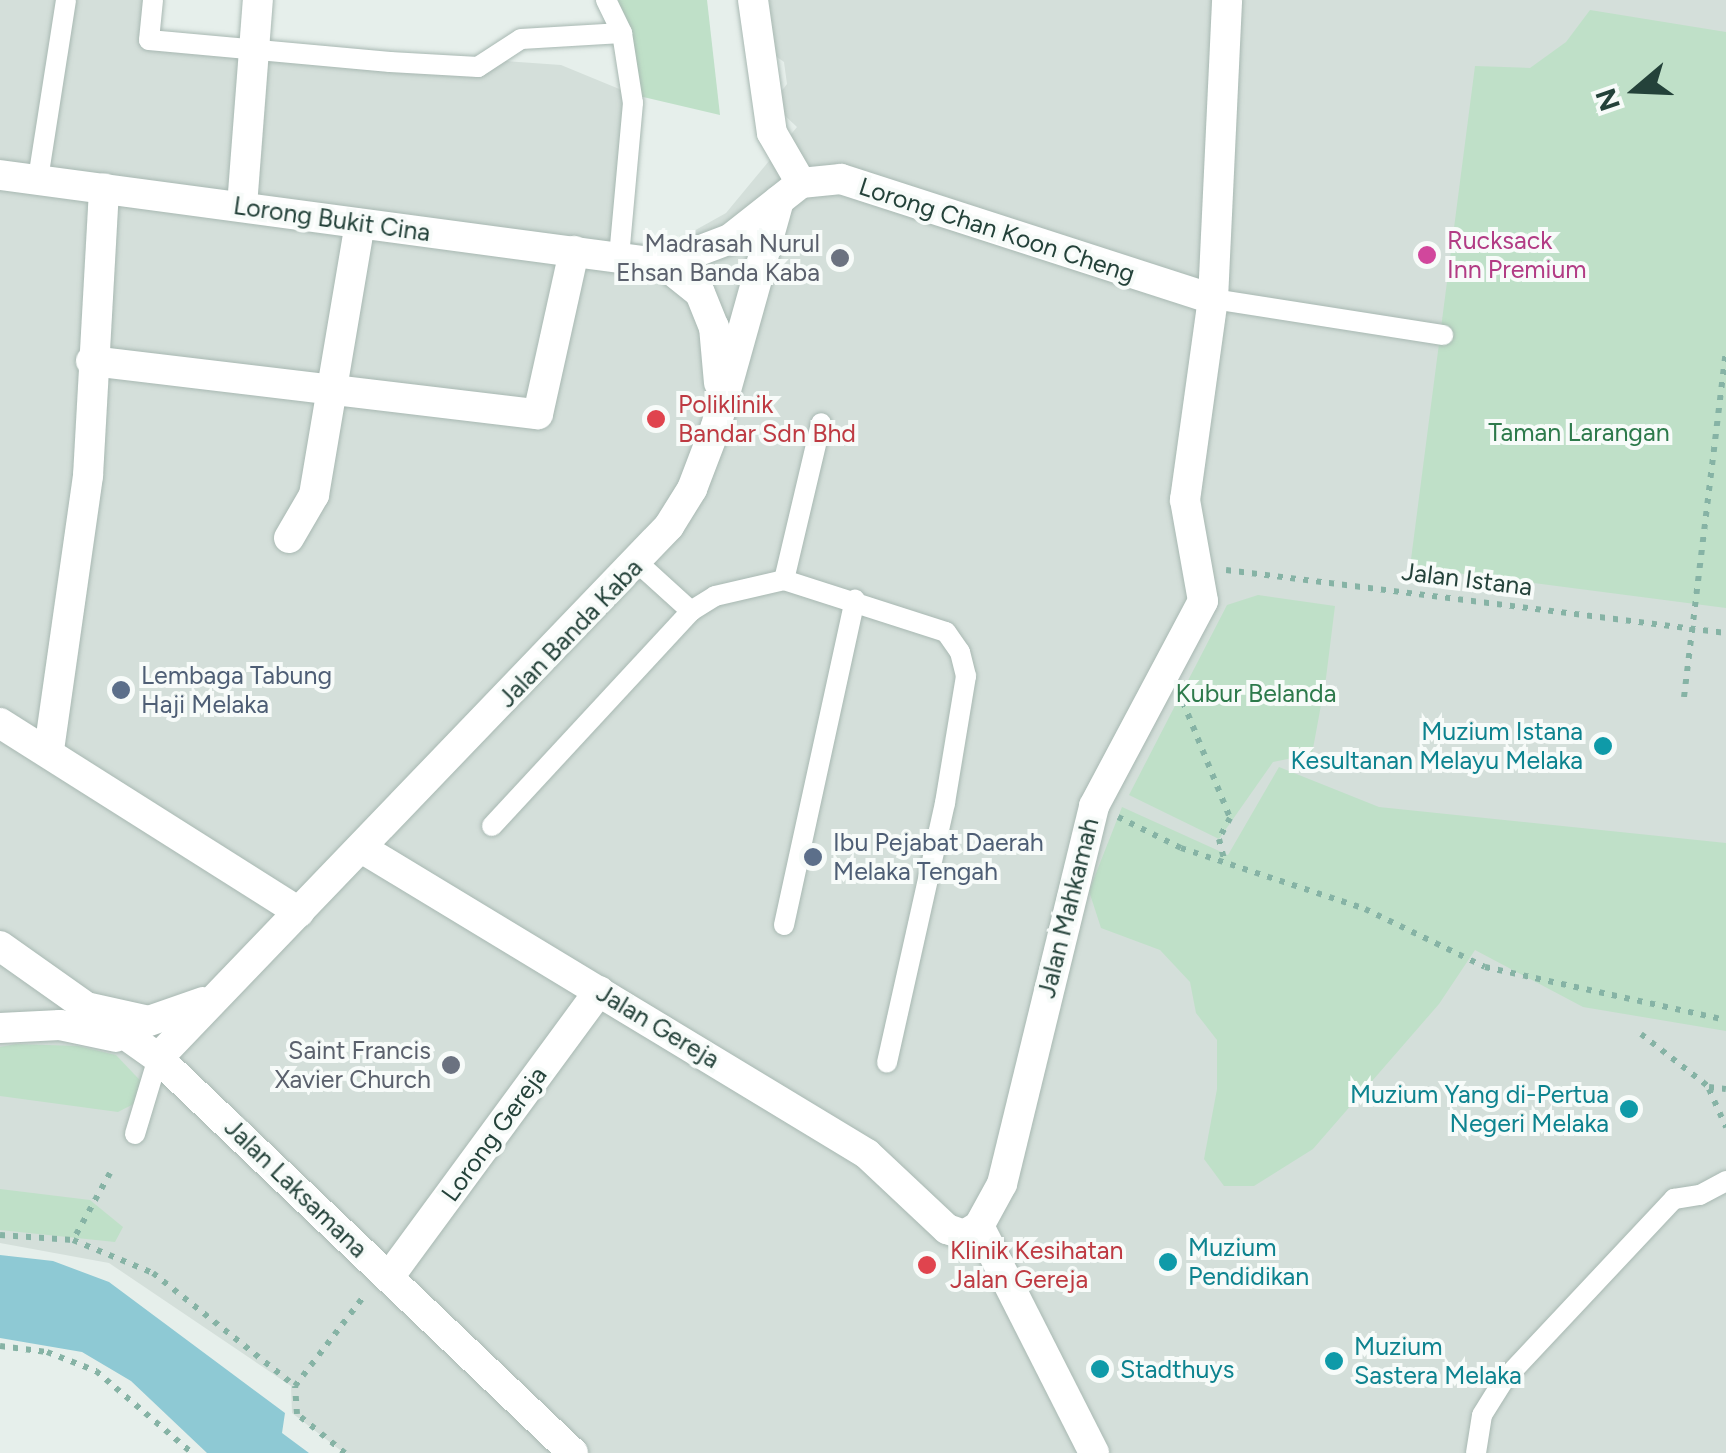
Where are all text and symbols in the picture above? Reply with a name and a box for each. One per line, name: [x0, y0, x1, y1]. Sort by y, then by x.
north arrow: [1586, 40, 1686, 140]
text: N: [1588, 84, 1627, 116]
street label: Lorong Chan Koon Cheng: [855, 171, 1139, 289]
street label: Lorong Bukit Cina: [232, 190, 432, 248]
place label: Rucksack Inn Premium: [1447, 226, 1587, 285]
place label: Madrasah Nurul Ehsan Banda Kaba: [616, 229, 820, 288]
marker: Rucksack Inn Premium: [1416, 244, 1438, 266]
marker: Madrasah Nurul Ehsan Banda Kaba: [829, 247, 851, 269]
place label: Poliklinik Bandar Sdn Bhd: [678, 390, 856, 449]
marker: Poliklinik Bandar Sdn Bhd: [643, 406, 669, 432]
park label: Taman Larangan: [1488, 417, 1670, 447]
street label: Jalan Banda Kaba: [492, 553, 648, 713]
street label: Jalan Istana: [1400, 556, 1534, 602]
place label: Lembaga Tabung Haji Melaka: [141, 661, 332, 720]
park label: Kubur Belanda: [1176, 678, 1336, 708]
marker: Lembaga Tabung Haji Melaka: [110, 679, 132, 701]
place label: Muzium Istana Kesultanan Melayu Melaka: [1290, 717, 1583, 776]
marker: Muzium Istana Kesultanan Melayu Melaka: [1592, 735, 1614, 757]
street label: Jalan Mahkamah: [1031, 815, 1105, 1001]
place label: Ibu Pejabat Daerah Melaka Tengah: [833, 828, 1044, 887]
marker: Ibu Pejabat Daerah Melaka Tengah: [802, 846, 824, 868]
street label: Jalan Gereja: [591, 978, 725, 1074]
place label: Saint Francis Xavier Church: [275, 1036, 431, 1095]
marker: Saint Francis Xavier Church: [440, 1054, 462, 1076]
street label: Lorong Gereja: [435, 1061, 553, 1207]
place label: Muzium Yang di-Pertua Negeri Melaka: [1350, 1080, 1609, 1139]
marker: Muzium Yang di-Pertua Negeri Melaka: [1618, 1098, 1640, 1120]
street label: Jalan Laksamana: [218, 1112, 374, 1264]
place label: Muzium Pendidikan: [1188, 1233, 1309, 1292]
place label: Klinik Kesihatan Jalan Gereja: [950, 1236, 1124, 1295]
marker: Muzium Pendidikan: [1157, 1251, 1179, 1273]
marker: Klinik Kesihatan Jalan Gereja: [914, 1252, 940, 1278]
place label: Muzium Sastera Melaka: [1354, 1332, 1522, 1391]
marker: Muzium Sastera Melaka: [1323, 1350, 1345, 1372]
place label: Stadthuys: [1120, 1354, 1234, 1384]
marker: Stadthuys: [1089, 1358, 1111, 1380]

